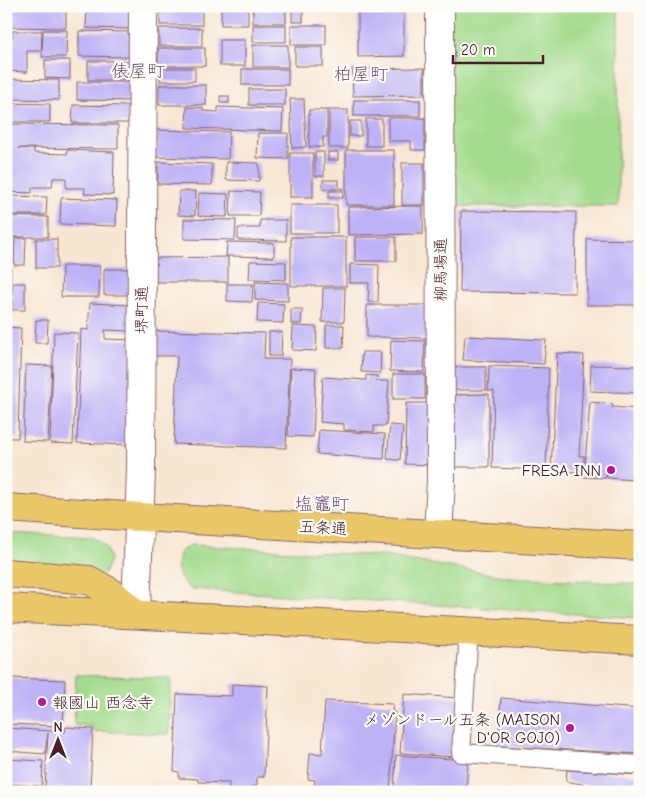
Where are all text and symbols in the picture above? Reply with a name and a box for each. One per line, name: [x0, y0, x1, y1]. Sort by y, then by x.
scale bar: [453, 32, 544, 64]
text: 20 m: [461, 41, 495, 59]
district label: 俵屋町: [111, 61, 165, 82]
district label: 柏屋町: [334, 64, 388, 85]
street label: 柳馬場通: [432, 238, 450, 302]
street label: 堺町通: [133, 286, 151, 334]
place label: FRESA INN: [522, 462, 601, 480]
marker: FRESA INN: [605, 464, 617, 476]
district label: 塩竈町: [295, 494, 349, 515]
street label: 五条通: [299, 518, 347, 538]
place label: 報國山 西念寺: [52, 694, 153, 712]
marker: 報國山 西念寺: [36, 696, 48, 708]
place label: メゾンドール五条 (MAISON D'OR GOJO): [363, 711, 560, 747]
north arrow: [32, 716, 82, 766]
text: N: [53, 719, 63, 736]
marker: メゾンドール五条 (MAISON D'OR GOJO): [564, 722, 576, 734]

